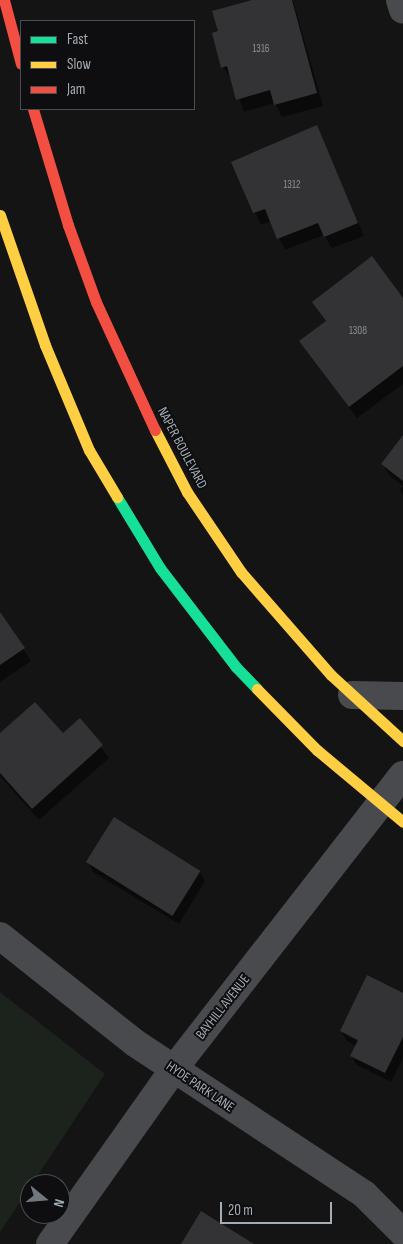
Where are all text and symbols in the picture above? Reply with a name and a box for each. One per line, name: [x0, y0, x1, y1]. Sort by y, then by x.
legend: [20, 20, 195, 110]
text: Fast: [67, 30, 88, 49]
house number: 1316: [252, 42, 270, 56]
text: Slow: [67, 55, 91, 74]
text: Jam: [67, 80, 85, 99]
house number: 1312: [284, 178, 300, 192]
house number: 1308: [349, 324, 367, 338]
street label: NAPER BOULEVARD: [154, 404, 210, 492]
street label: BAYHILL AVENUE: [193, 971, 253, 1043]
street label: HYDE PARK LANE: [163, 1058, 237, 1116]
north arrow: [20, 1174, 70, 1224]
scale bar: [223, 1192, 336, 1224]
text: N: [50, 1197, 68, 1209]
text: 20 m: [228, 1201, 253, 1220]

